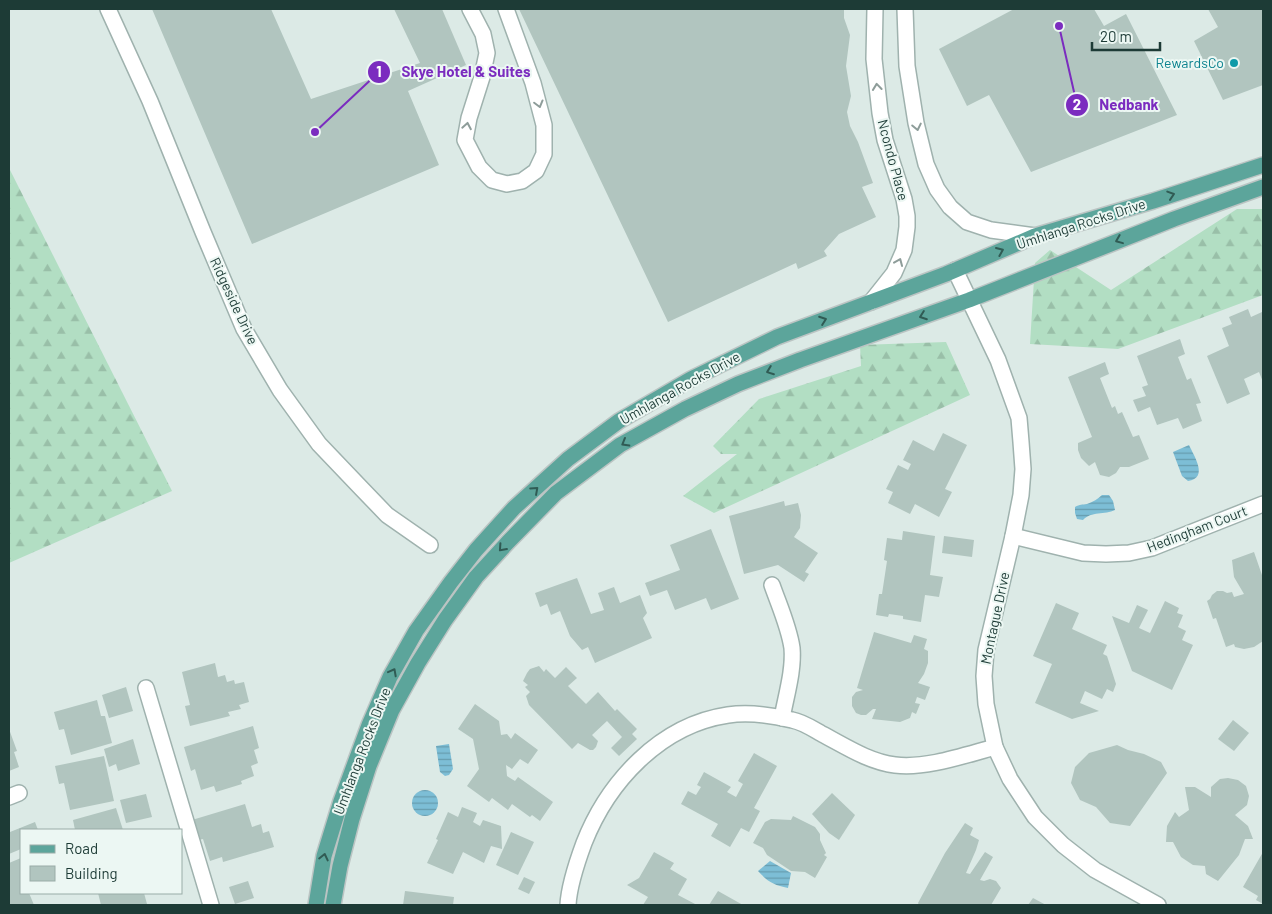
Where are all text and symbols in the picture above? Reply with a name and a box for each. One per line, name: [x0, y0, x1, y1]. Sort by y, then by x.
scale bar: [1092, 20, 1160, 52]
text: 20 m: [1100, 27, 1132, 45]
place label: RewardsCo: [1156, 54, 1224, 71]
callout: Skye Hotel & Suites: [366, 57, 540, 87]
marker: RewardsCo: [1228, 57, 1240, 69]
text: 1: [376, 62, 382, 80]
text: Skye Hotel & Suites: [402, 62, 531, 80]
one-way arrow: [872, 83, 883, 91]
callout: Nedbank: [1064, 90, 1169, 120]
text: 2: [1073, 95, 1081, 113]
text: Nedbank: [1099, 95, 1159, 113]
one-way arrow: [533, 100, 543, 108]
street label: Ncondo Place: [875, 117, 912, 202]
one-way arrow: [462, 121, 472, 130]
one-way arrow: [911, 122, 922, 131]
one-way arrow: [1166, 191, 1175, 201]
street label: Umhlanga Rocks Drive: [1014, 195, 1148, 252]
one-way arrow: [1115, 234, 1124, 245]
one-way arrow: [995, 247, 1004, 258]
street label: Ridgeside Drive: [207, 255, 262, 347]
one-way arrow: [892, 258, 903, 267]
one-way arrow: [919, 310, 928, 320]
one-way arrow: [818, 316, 827, 326]
street label: Umhlanga Rocks Drive: [617, 347, 743, 428]
one-way arrow: [767, 365, 775, 375]
one-way arrow: [621, 436, 630, 446]
one-way arrow: [529, 486, 538, 495]
street label: Hedingham Court: [1144, 502, 1249, 555]
one-way arrow: [499, 543, 508, 552]
street label: Montague Drive: [976, 570, 1013, 666]
one-way arrow: [387, 669, 397, 678]
street label: Umhlanga Rocks Drive: [329, 685, 394, 817]
legend: [20, 829, 182, 894]
text: Road: [65, 839, 98, 857]
one-way arrow: [319, 853, 329, 862]
text: Building: [65, 864, 118, 882]

